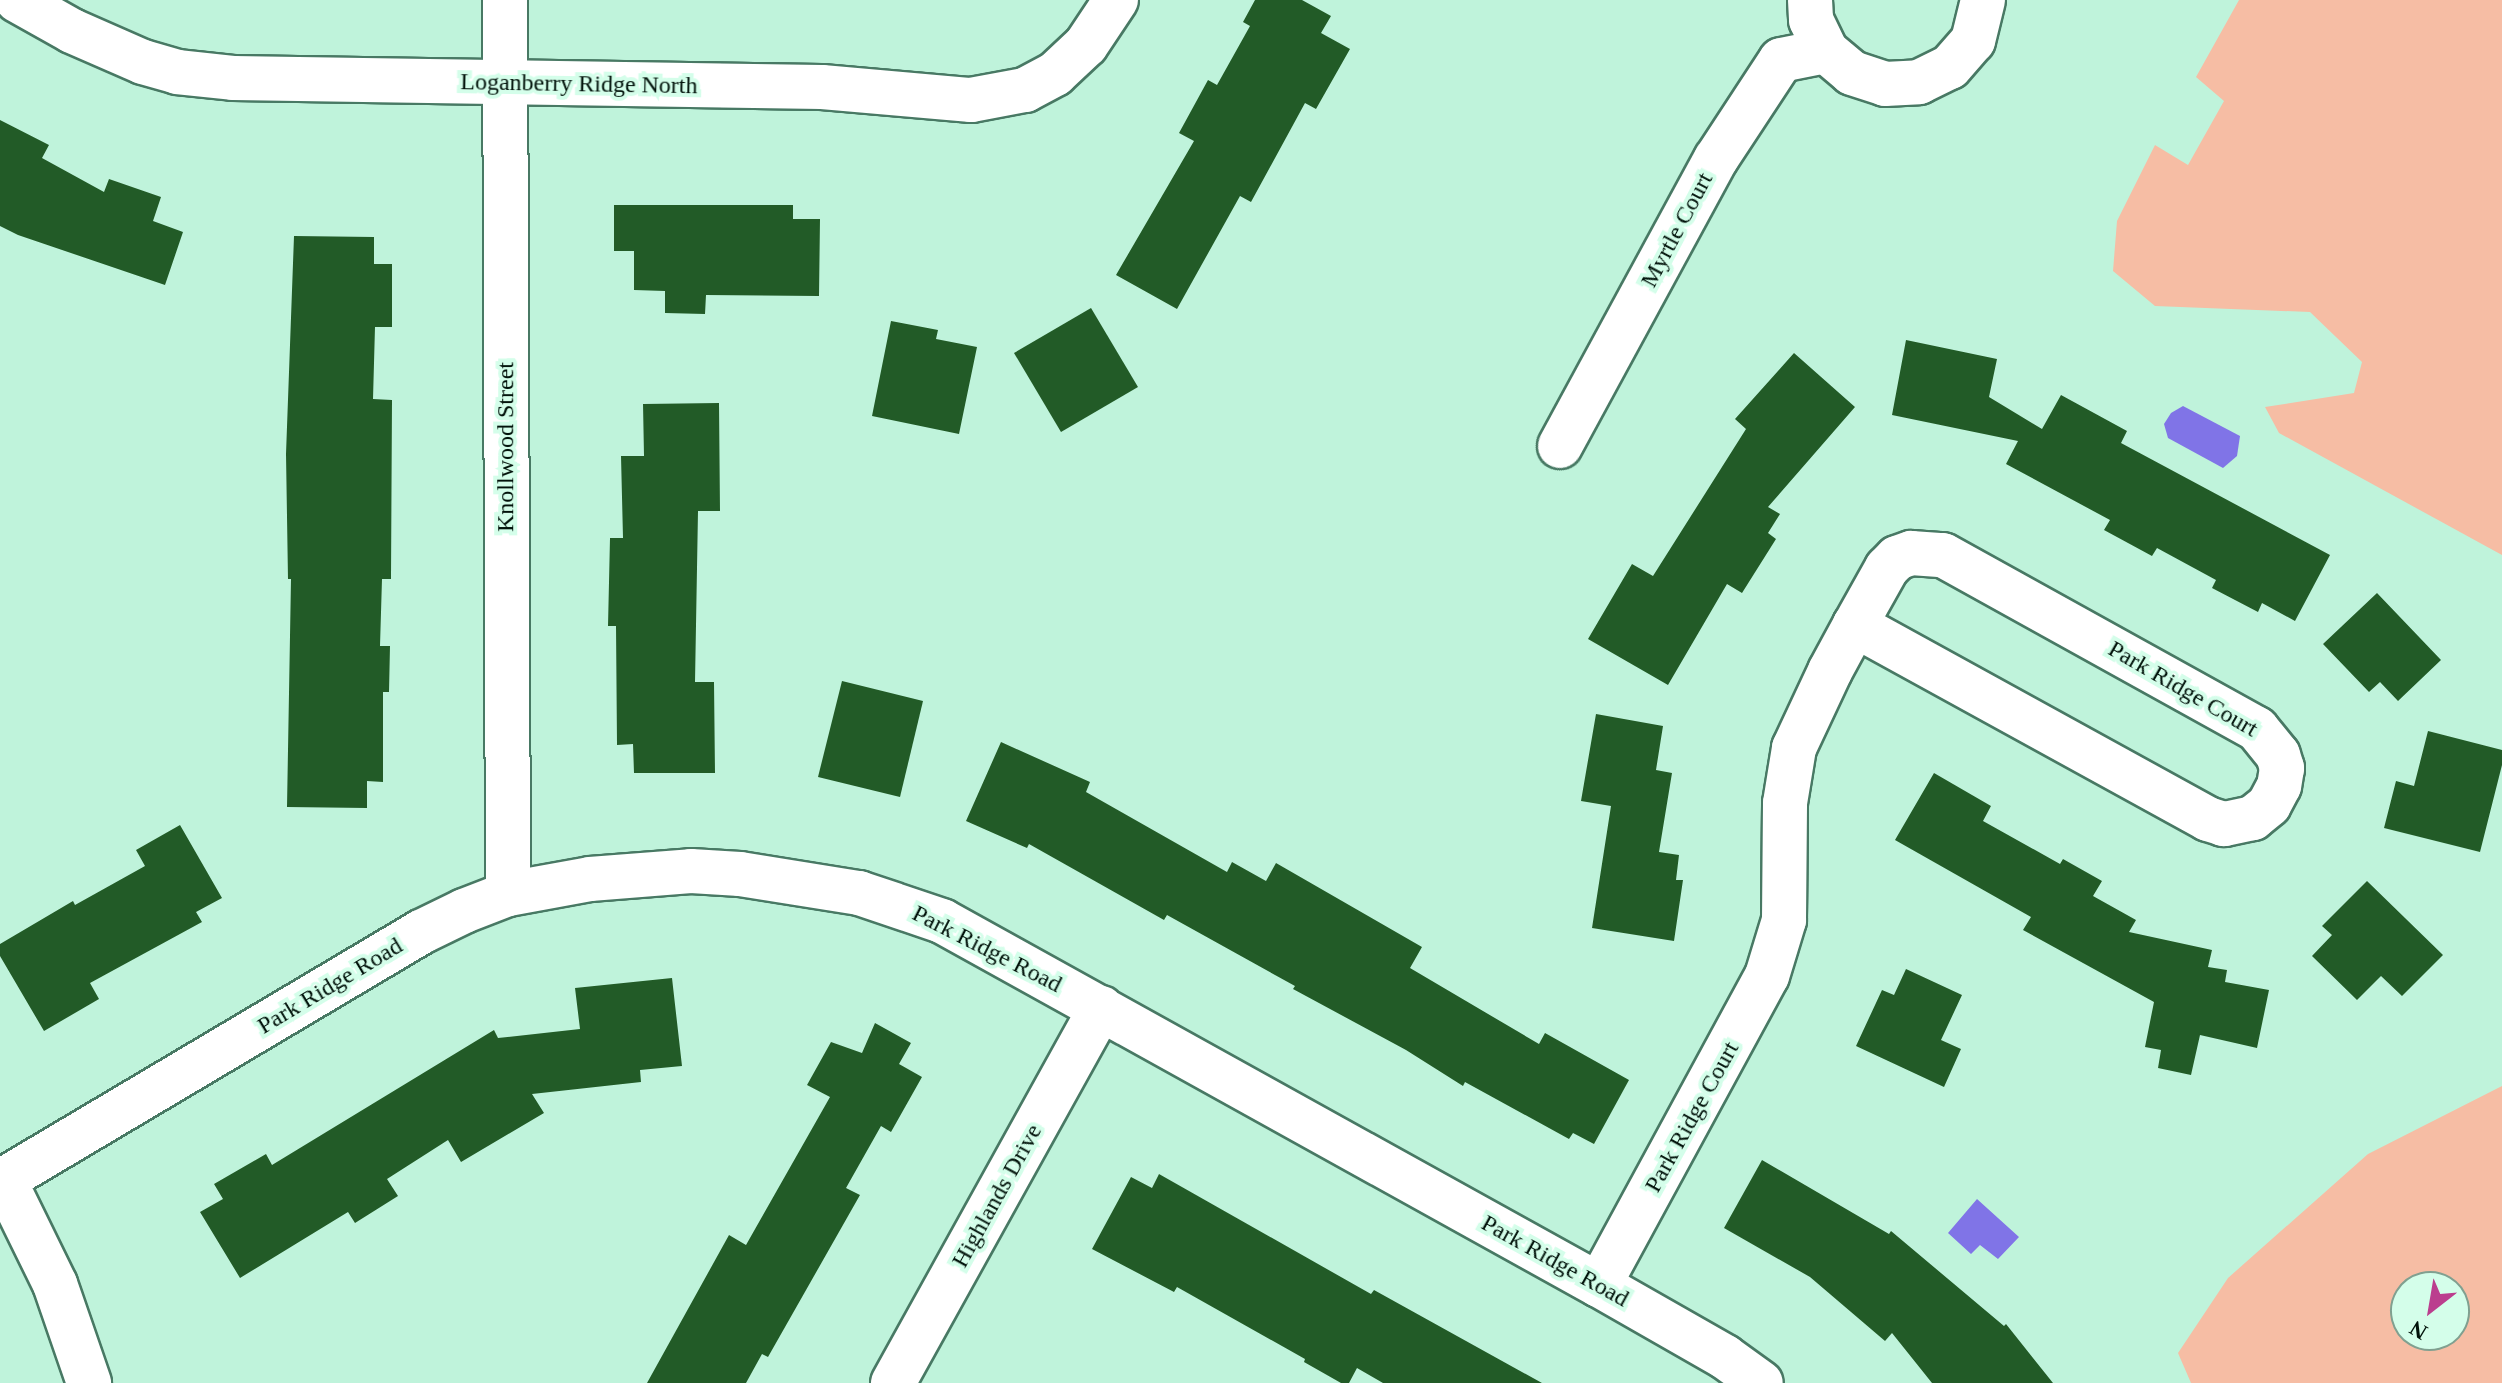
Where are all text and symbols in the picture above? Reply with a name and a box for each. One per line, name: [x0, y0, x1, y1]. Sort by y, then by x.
street label: Loganberry Ridge North: [460, 68, 698, 100]
street label: Myrtle Court: [1635, 168, 1719, 292]
street label: Knollwood Street: [492, 362, 520, 532]
street label: Park Ridge Court: [2103, 635, 2263, 743]
street label: Park Ridge Road: [907, 899, 1067, 999]
street label: Park Ridge Road: [252, 931, 408, 1041]
street label: Park Ridge Court: [1639, 1037, 1745, 1197]
street label: Highlands Drive: [946, 1119, 1048, 1273]
street label: Park Ridge Road: [1476, 1209, 1634, 1313]
north arrow: [2390, 1271, 2470, 1351]
text: N: [2405, 1315, 2432, 1345]

